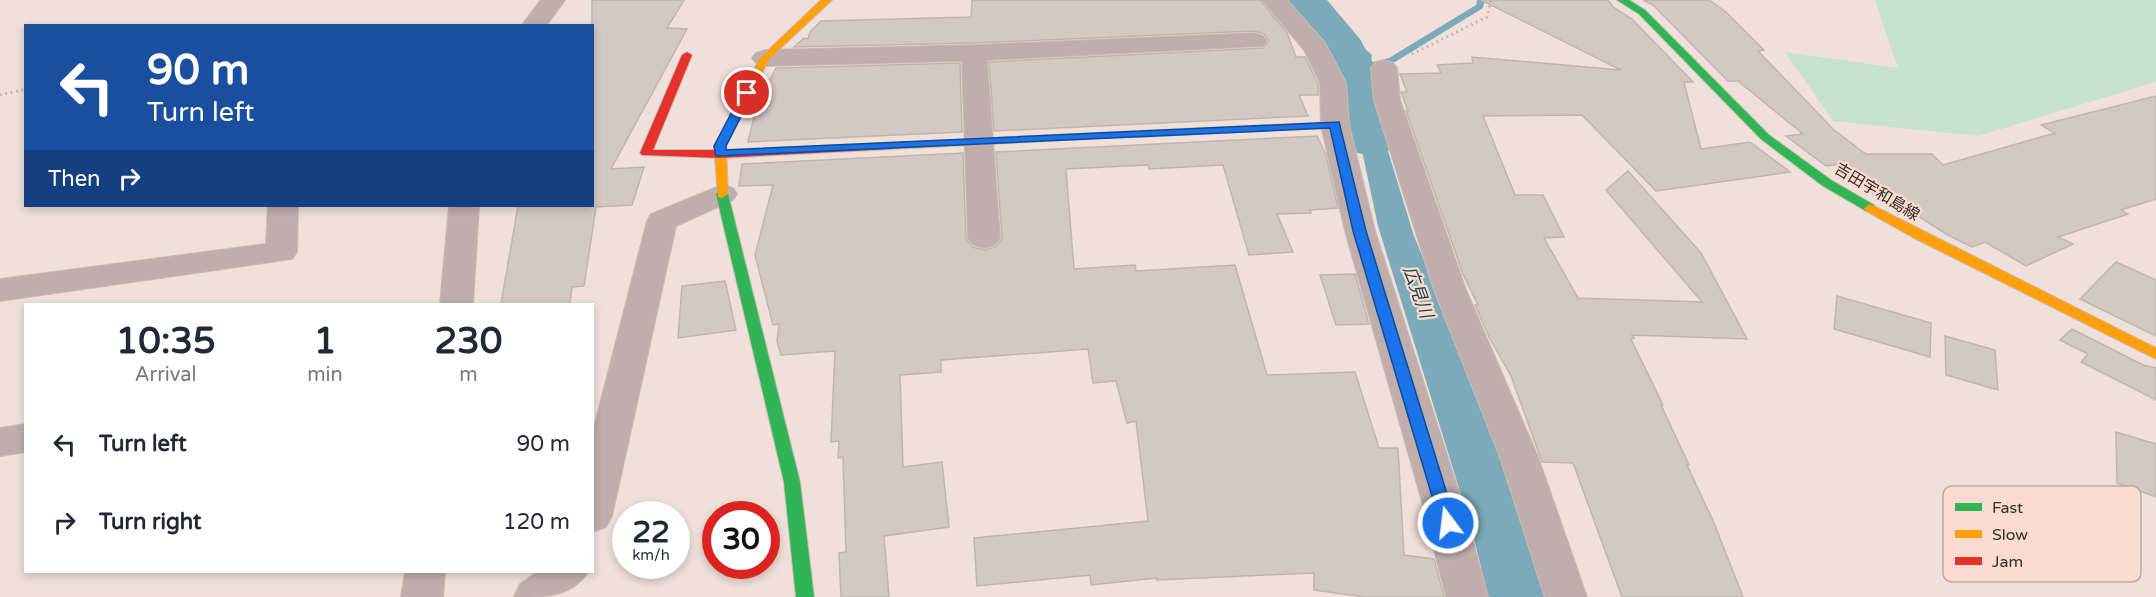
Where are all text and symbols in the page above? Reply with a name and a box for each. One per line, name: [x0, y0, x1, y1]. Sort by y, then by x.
text: 90 m: [147, 45, 249, 96]
icon: left: [48, 48, 126, 126]
pin: [721, 67, 772, 118]
icon: arrive: [730, 76, 763, 109]
text: Turn left: [147, 96, 254, 129]
street label: 吉田宇和島線: [1831, 159, 1923, 225]
icon: right: [113, 162, 146, 195]
text: Then: [48, 166, 101, 192]
water label: 広見川: [1398, 263, 1438, 323]
text: 10:35: [116, 320, 216, 363]
text: 1: [314, 320, 336, 363]
text: 230: [434, 320, 502, 363]
text: Arrival: [135, 363, 197, 387]
text: min: [307, 363, 343, 387]
text: m: [459, 363, 478, 387]
icon: left: [48, 428, 81, 461]
text: Turn left: [99, 431, 187, 457]
text: 90 m: [516, 431, 570, 457]
legend: [1943, 486, 2141, 582]
position arrow: [1416, 491, 1480, 555]
text: Fast: [1992, 498, 2023, 518]
speed limit sign: 30: [702, 501, 780, 579]
icon: right: [48, 506, 81, 539]
text: Turn right: [99, 509, 201, 535]
text: 120 m: [503, 509, 570, 535]
text: 22: [632, 514, 670, 551]
text: Slow: [1992, 525, 2028, 545]
text: km/h: [632, 546, 670, 564]
text: Jam: [1992, 552, 2023, 572]

